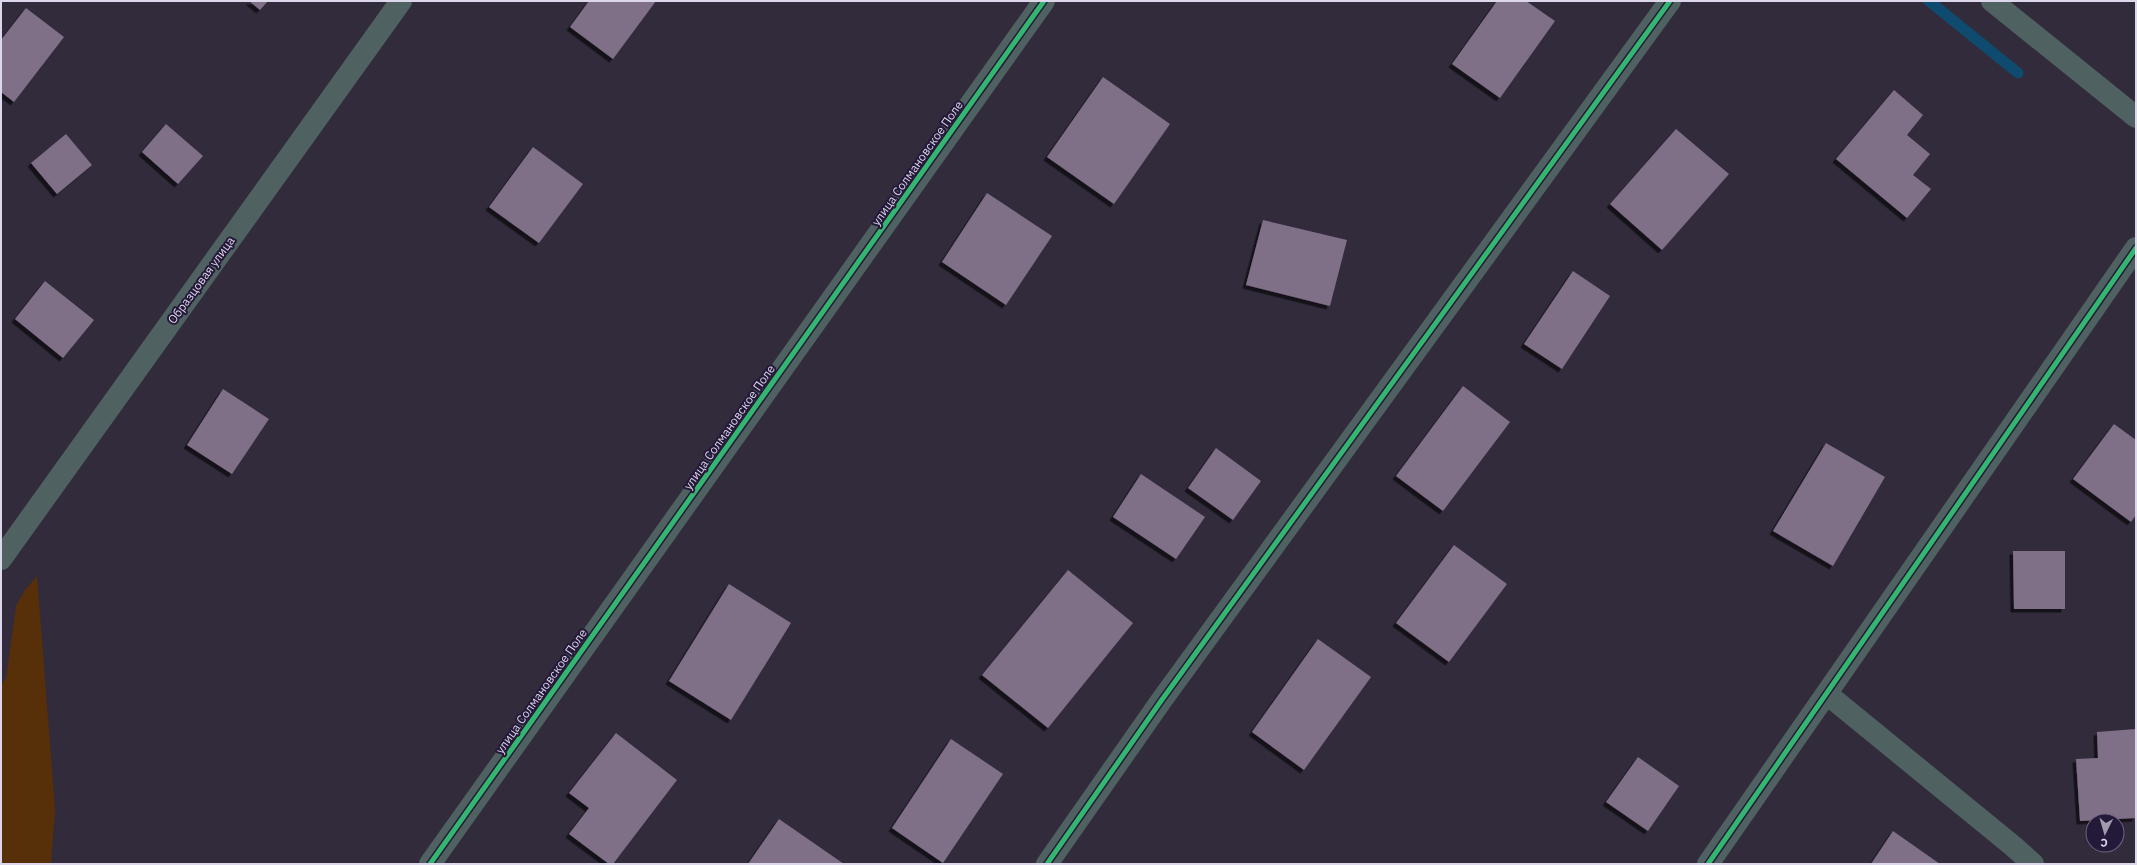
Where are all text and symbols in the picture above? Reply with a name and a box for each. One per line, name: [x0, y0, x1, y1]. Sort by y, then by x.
street label: улица Солмановское Поле: [868, 97, 966, 228]
street label: Образцовая улица: [164, 233, 238, 327]
street label: улица Солмановское Поле: [680, 361, 778, 492]
street label: улица Солмановское Поле: [492, 625, 590, 756]
north arrow: [2085, 813, 2125, 853]
text: С: [2100, 836, 2108, 850]

